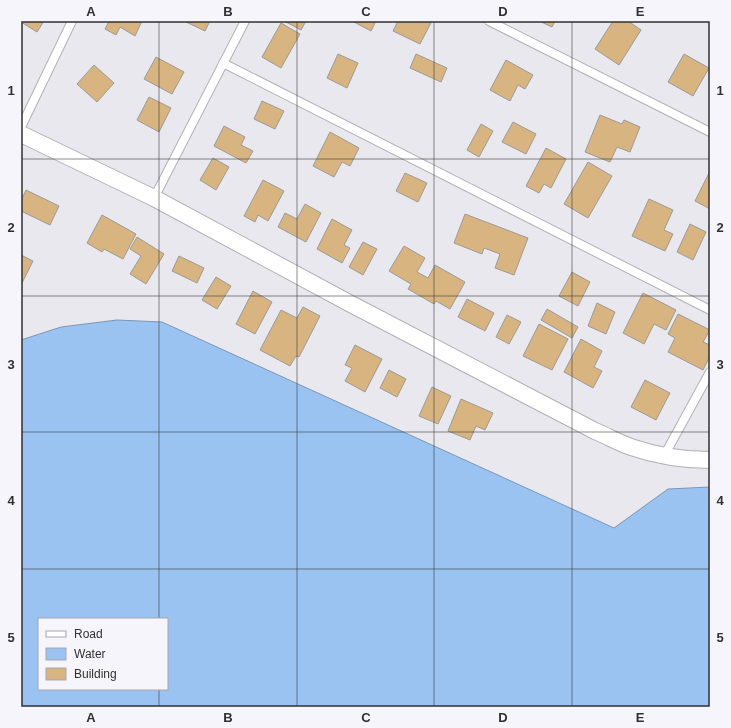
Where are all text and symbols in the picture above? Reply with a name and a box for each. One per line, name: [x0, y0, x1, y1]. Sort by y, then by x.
text: A: [86, 4, 96, 19]
text: B: [223, 4, 233, 19]
text: C: [361, 4, 371, 19]
text: D: [498, 4, 508, 19]
text: E: [636, 4, 645, 19]
text: 1: [7, 83, 15, 98]
text: 1: [716, 83, 724, 98]
text: 2: [7, 220, 15, 235]
text: 2: [716, 220, 724, 235]
text: 3: [7, 357, 15, 372]
text: 3: [716, 357, 724, 372]
text: 4: [7, 493, 15, 508]
text: 4: [716, 493, 724, 508]
legend: [38, 618, 168, 690]
text: Road: [74, 627, 103, 641]
text: 5: [7, 630, 15, 645]
text: 5: [716, 630, 724, 645]
text: Water: [74, 647, 106, 661]
text: Building: [74, 667, 117, 681]
text: A: [86, 710, 96, 725]
text: B: [223, 710, 233, 725]
text: C: [361, 710, 371, 725]
text: D: [498, 710, 508, 725]
text: E: [636, 710, 645, 725]

